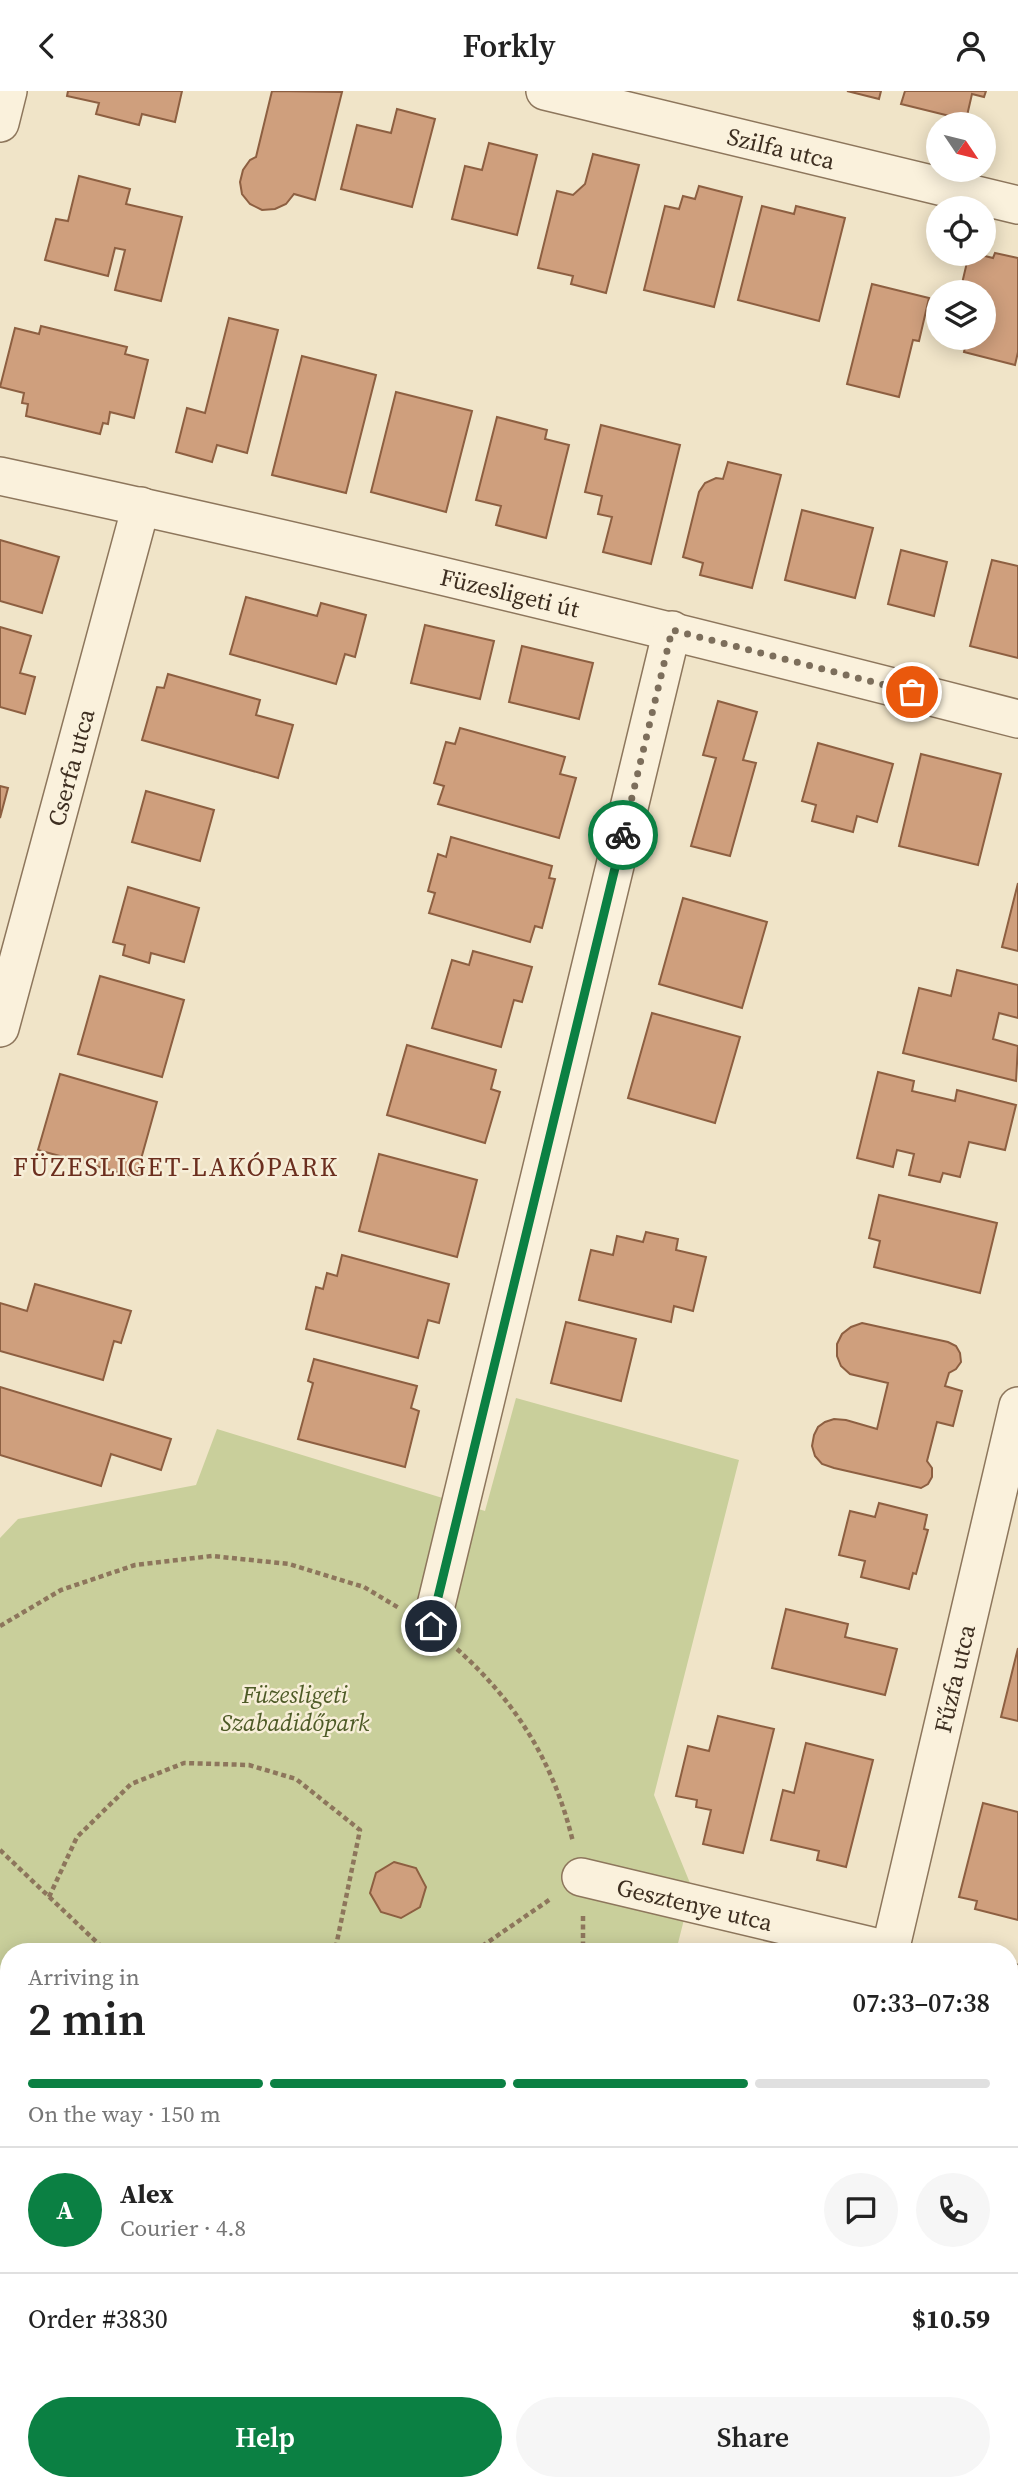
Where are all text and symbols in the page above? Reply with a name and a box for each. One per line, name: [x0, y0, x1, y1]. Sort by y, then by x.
text: Forkly: [462, 24, 556, 68]
icon: back: [28, 27, 66, 65]
icon: person: [952, 27, 990, 65]
north arrow: [926, 112, 996, 182]
map controls: [926, 112, 996, 350]
street label: Szilfa utca: [724, 119, 839, 177]
button: locate: [926, 196, 996, 266]
button: layers: [926, 280, 996, 350]
street label: Füzesligeti út: [437, 560, 583, 625]
pin: [882, 662, 942, 722]
icon: bag: [893, 673, 931, 711]
street label: Cserfa utca: [39, 704, 102, 830]
courier: [588, 800, 658, 870]
icon: bike: [604, 816, 642, 854]
district label: FÜZESLIGET-LAKÓPARK: [13, 1149, 339, 1185]
pin: [401, 1596, 461, 1656]
icon: home: [412, 1607, 450, 1645]
street label: Fűzfa utca: [925, 1620, 983, 1736]
park label: Füzesligeti Szabadidőpark: [221, 1678, 370, 1739]
street label: Gesztenye utca: [614, 1870, 777, 1939]
text: Arriving in: [28, 1961, 140, 1993]
text: 07:33–07:38: [853, 1985, 990, 2021]
text: 2 min: [28, 1987, 146, 2050]
text: On the way · 150 m: [28, 2098, 221, 2130]
button: chat: [824, 2173, 898, 2247]
button: phone: [916, 2173, 990, 2247]
text: Alex: [120, 2176, 174, 2212]
text: A: [56, 2192, 74, 2228]
text: Courier · 4.8: [120, 2212, 246, 2244]
text: Order #3830: [28, 2301, 168, 2337]
text: $10.59: [912, 2301, 990, 2337]
button: Help: [28, 2397, 502, 2477]
button: Share: [516, 2397, 990, 2477]

